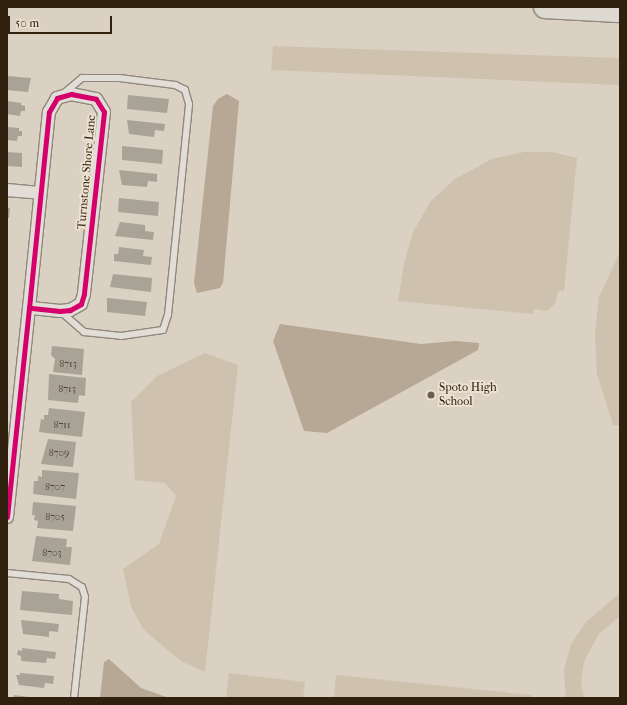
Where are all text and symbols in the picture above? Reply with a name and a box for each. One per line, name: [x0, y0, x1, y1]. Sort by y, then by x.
scale bar: [10, 8, 114, 34]
text: 50 m: [15, 16, 39, 30]
street label: Turnstone Shore Lane: [75, 114, 99, 230]
house number: 8713: [59, 359, 77, 371]
place label: Spoto High School: [439, 381, 497, 409]
house number: 8713: [58, 384, 76, 396]
marker: Spoto High School: [426, 390, 436, 400]
house number: 8711: [54, 420, 70, 432]
house number: 8709: [49, 448, 69, 460]
house number: 8707: [45, 482, 65, 494]
house number: 8705: [45, 512, 65, 524]
house number: 8703: [42, 548, 62, 560]

